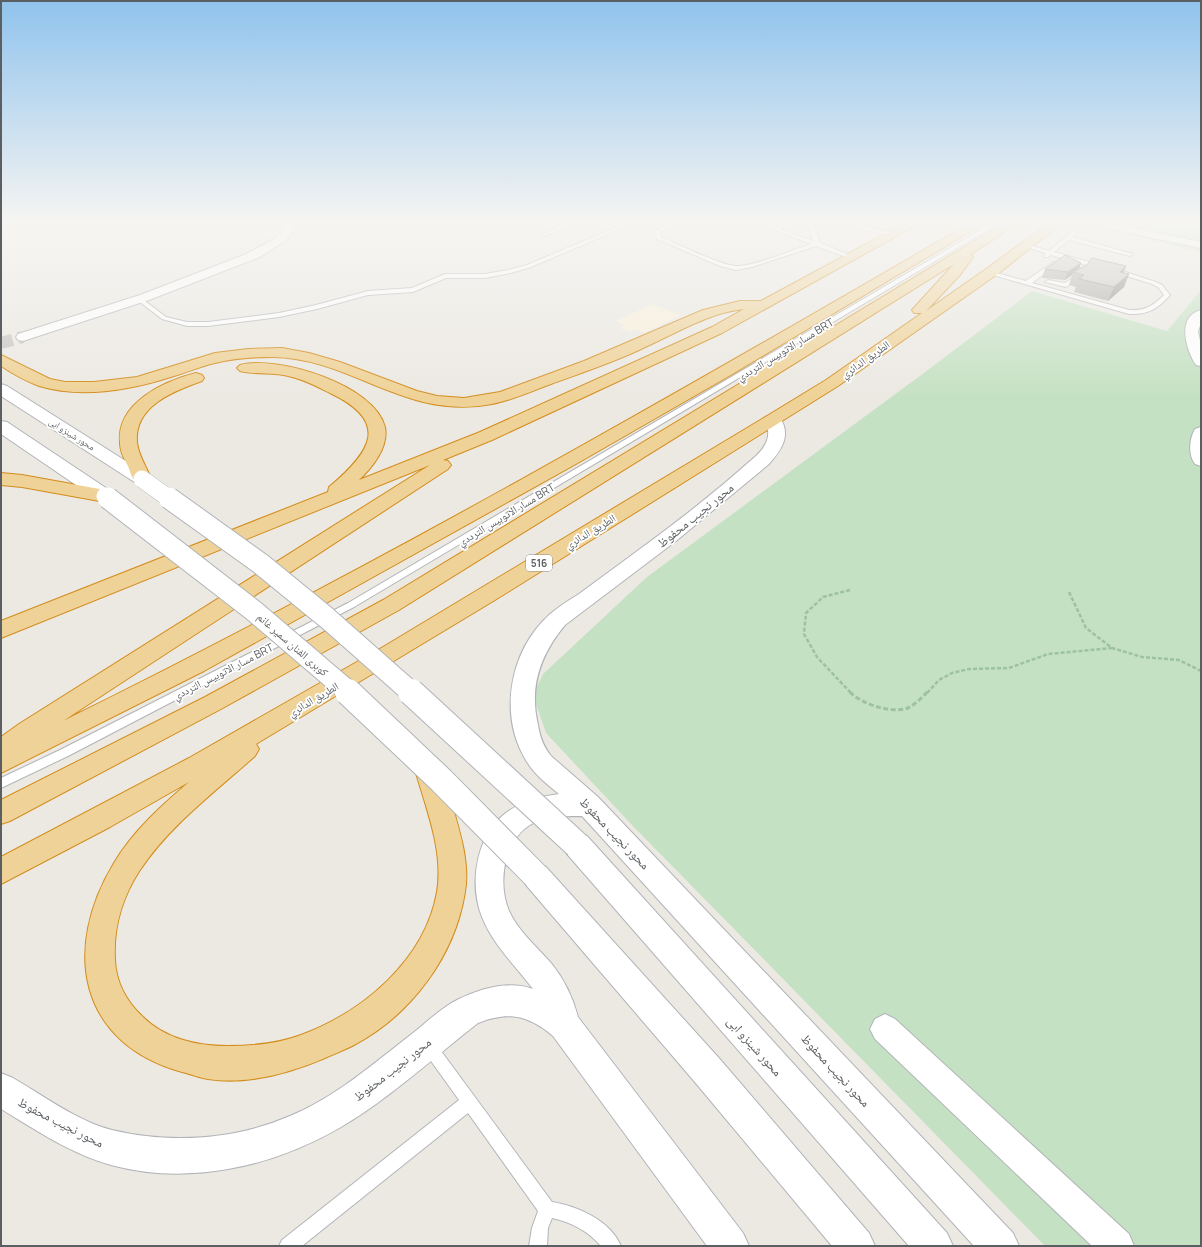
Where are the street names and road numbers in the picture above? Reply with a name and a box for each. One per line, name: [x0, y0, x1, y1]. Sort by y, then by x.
street label: مسار الاتوبيس الترددي BRT: [734, 314, 838, 386]
street label: الطريق الدائري: [838, 337, 893, 383]
street label: محور شينزو ابى: [47, 415, 97, 453]
street label: محور نجيب محفوظ: [653, 478, 737, 552]
street label: مسار الاتوبيس الترددي BRT: [455, 479, 559, 551]
street label: الطريق الدائري: [562, 510, 619, 553]
road number: 516: [526, 555, 552, 571]
street label: كوبرى الفنان سمير غانم: [254, 609, 332, 680]
street label: مسار الاتوبيس الترددي BRT: [170, 639, 277, 704]
street label: الطريق الدائري: [285, 678, 342, 721]
street label: محور نجيب محفوظ: [576, 793, 654, 873]
street label: محور شينزو ابى: [723, 1012, 787, 1080]
street label: محور نجيب محفوظ: [797, 1029, 875, 1111]
street label: محور نجيب محفوظ: [349, 1033, 435, 1105]
street label: محور نجيب محفوظ: [15, 1093, 107, 1151]

